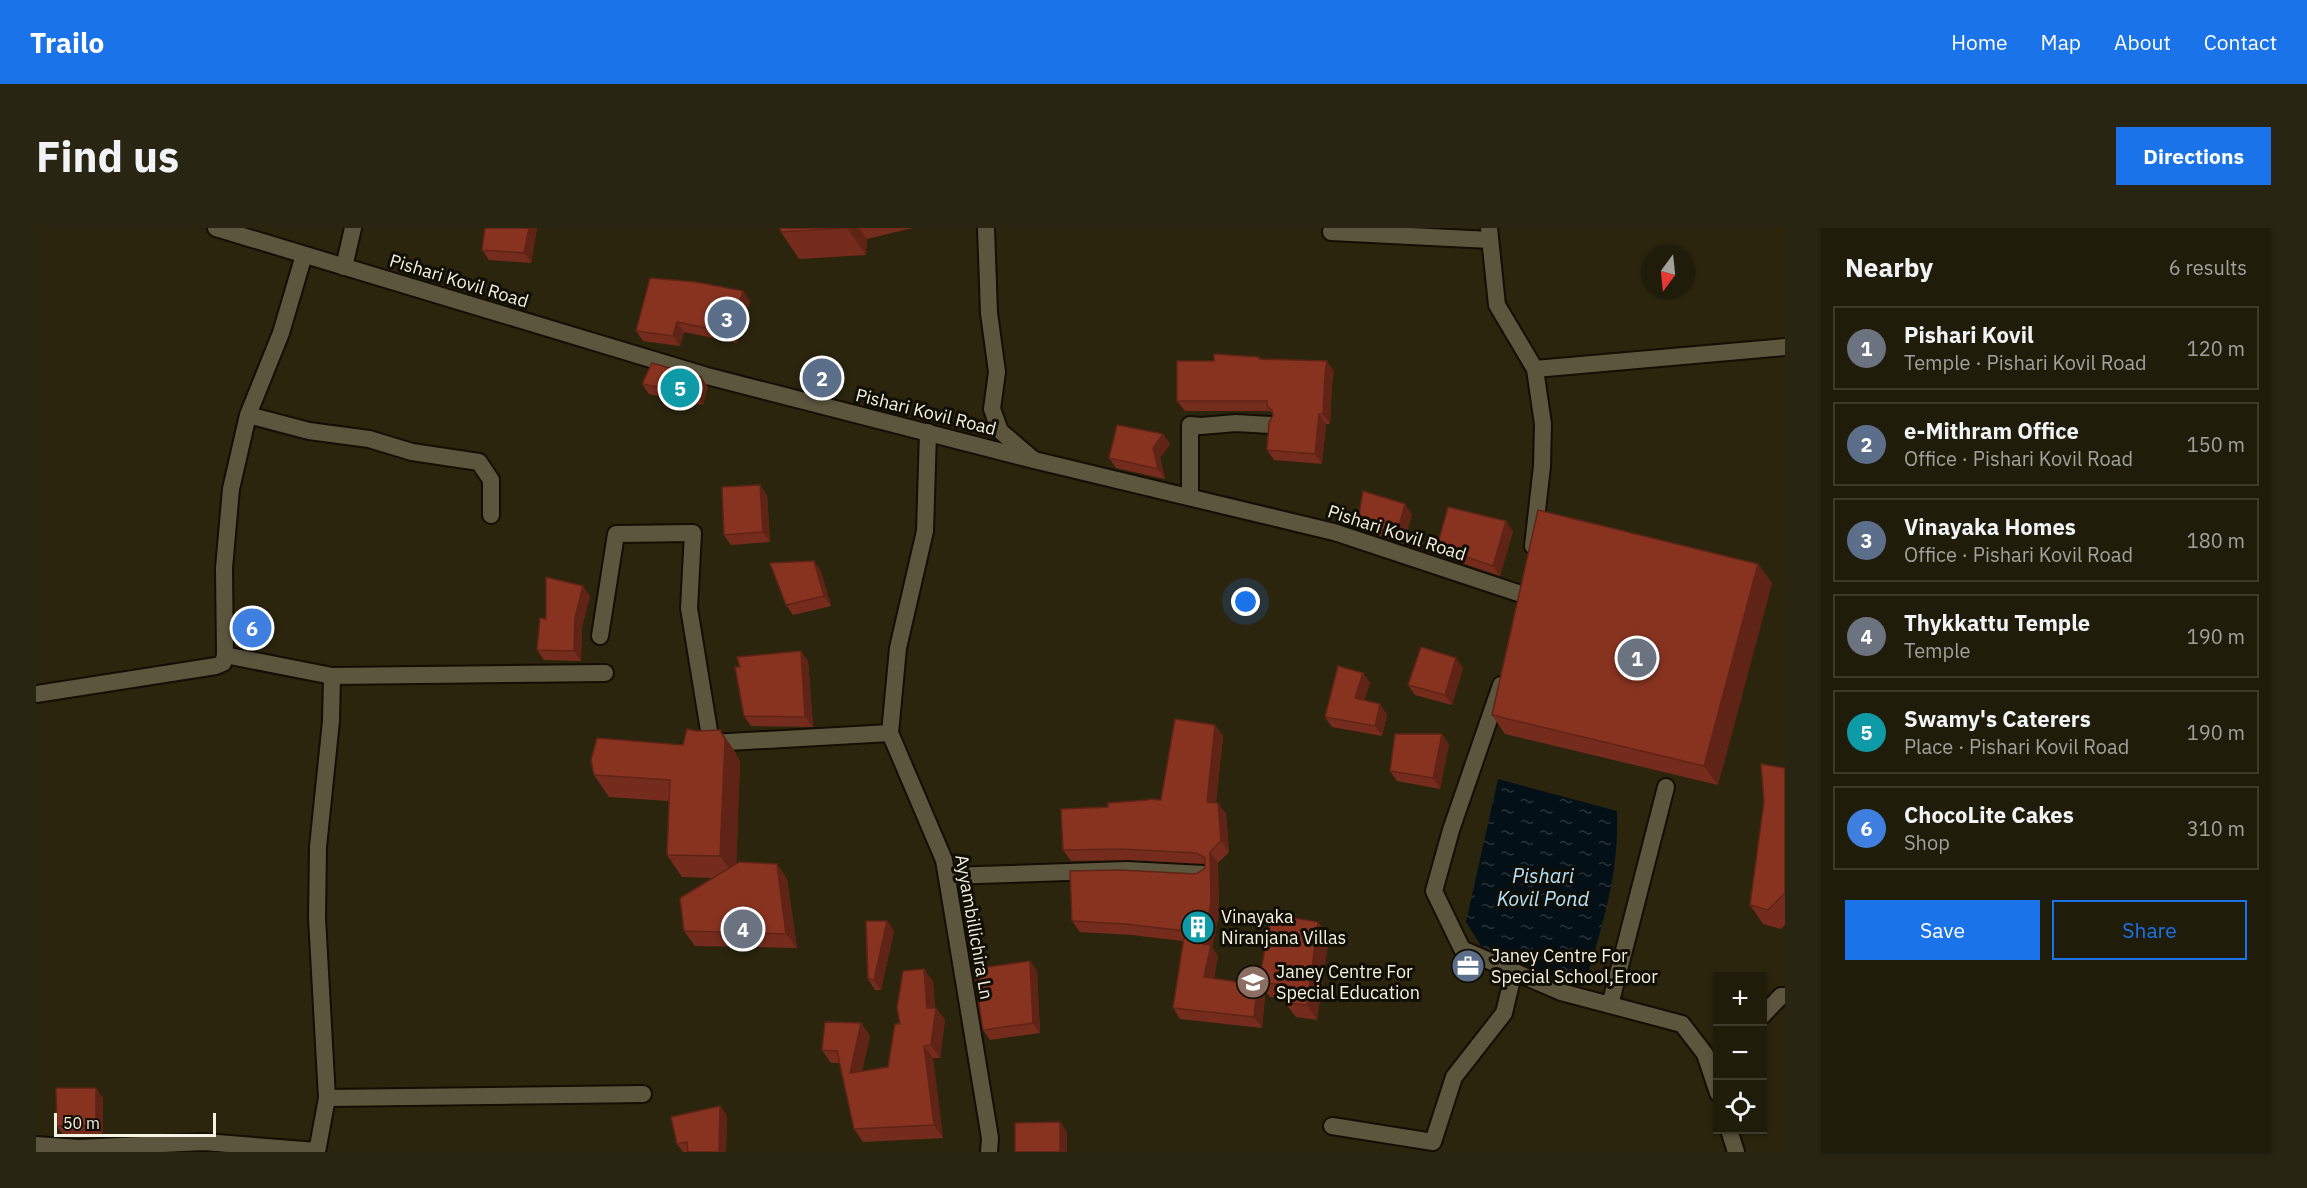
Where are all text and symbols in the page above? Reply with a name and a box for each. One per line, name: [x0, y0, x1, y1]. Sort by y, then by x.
text: Trailo: [30, 24, 104, 61]
text: Home: [1951, 28, 2008, 56]
text: Map: [2041, 28, 2081, 56]
text: About: [2114, 28, 2171, 56]
text: Contact: [2204, 28, 2277, 56]
button: Directions: [2116, 127, 2271, 185]
text: Find us: [36, 129, 179, 184]
north arrow: [1641, 246, 1695, 300]
street label: Pishari Kovil Road: [387, 248, 531, 313]
text: Nearby: [1845, 250, 1933, 284]
text: 6 results: [2169, 254, 2247, 281]
pin: 3: [708, 296, 746, 341]
text: Pishari Kovil: [1904, 320, 2034, 349]
text: 1: [1861, 335, 1873, 362]
text: 120 m: [2187, 335, 2245, 362]
text: Temple · Pishari Kovil Road: [1904, 349, 2147, 376]
pin: 2: [802, 356, 842, 400]
pin: 5: [660, 366, 700, 410]
street label: Pishari Kovil Road: [853, 383, 999, 440]
text: e-Mithram Office: [1904, 416, 2079, 445]
text: 2: [1861, 431, 1873, 458]
text: 150 m: [2187, 431, 2245, 458]
text: Office · Pishari Kovil Road: [1904, 445, 2133, 472]
street label: Pishari Kovil Road: [1325, 499, 1469, 566]
text: Vinayaka Homes: [1904, 512, 2076, 541]
text: 3: [1861, 527, 1873, 554]
text: 180 m: [2187, 527, 2245, 554]
text: Office · Pishari Kovil Road: [1904, 541, 2133, 568]
your location: [1231, 587, 1260, 616]
pin: 6: [232, 606, 272, 650]
text: Thykkattu Temple: [1904, 608, 2090, 637]
text: 4: [1861, 623, 1873, 650]
text: 190 m: [2187, 623, 2245, 650]
pin: 1: [1618, 636, 1656, 680]
text: Temple: [1904, 637, 1971, 664]
text: Swamy's Caterers: [1904, 704, 2091, 733]
text: 5: [1861, 719, 1873, 746]
text: 190 m: [2187, 719, 2245, 746]
text: Place · Pishari Kovil Road: [1904, 733, 2129, 760]
text: ChocoLite Cakes: [1904, 800, 2074, 829]
text: 6: [1861, 815, 1873, 842]
text: 310 m: [2187, 815, 2245, 842]
text: Shop: [1904, 829, 1950, 856]
street label: Ayyambillichira Ln: [950, 853, 999, 1001]
water label: Pishari Kovil Pond: [1497, 862, 1590, 912]
button: Save: [1845, 900, 2040, 960]
button: Share: [2052, 900, 2247, 960]
place label: Vinayaka Niranjana Villas: [1221, 905, 1346, 949]
pin: 4: [724, 906, 762, 952]
building icon: Vinayaka Niranjana Villas: [1180, 909, 1216, 945]
place label: Janey Centre For Special School,Eroor: [1491, 944, 1658, 988]
office icon: Janey Centre For Special School,Eroor: [1450, 948, 1486, 984]
place label: Janey Centre For Special Education: [1276, 960, 1420, 1004]
school or university icon: Janey Centre For Special Education: [1235, 964, 1271, 1000]
map controls: [1713, 972, 1767, 1134]
button: +: [1713, 972, 1767, 1026]
button: −: [1713, 1026, 1767, 1080]
button: locate: [1713, 1080, 1767, 1134]
scale bar: [54, 1110, 216, 1138]
text: 50 m: [63, 1113, 100, 1133]

